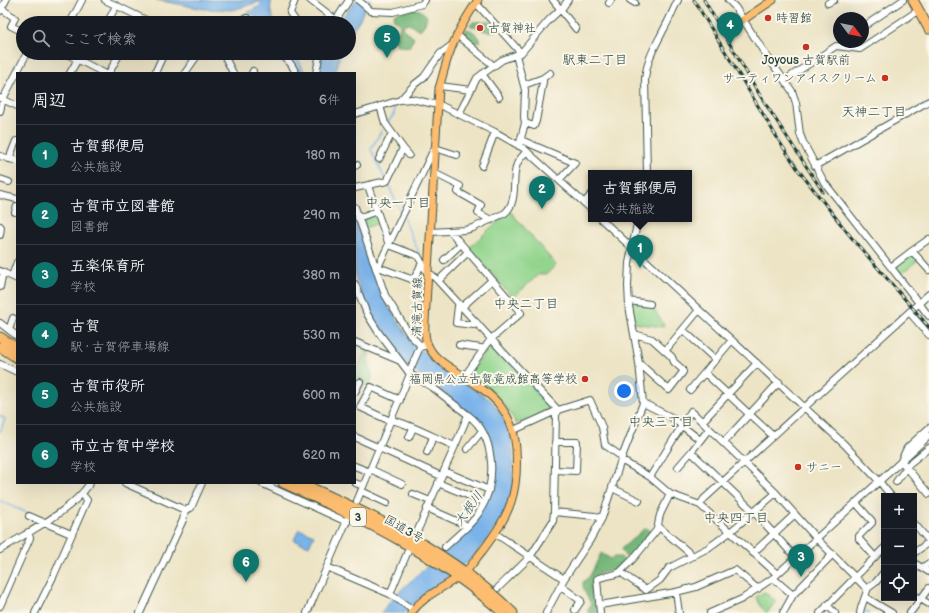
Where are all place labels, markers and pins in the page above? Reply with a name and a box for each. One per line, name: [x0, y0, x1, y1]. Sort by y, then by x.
place label: 時習館: [776, 11, 812, 26]
pin: 4: [717, 12, 743, 45]
marker: 時習館: [763, 13, 773, 23]
place label: 古賀神社: [488, 21, 536, 36]
marker: 古賀神社: [475, 23, 485, 33]
pin: 5: [374, 25, 400, 58]
marker: Joyous 古賀駅前: [801, 42, 811, 52]
place label: Joyous 古賀駅前: [762, 53, 850, 68]
place label: サーティワンアイスクリーム: [723, 71, 877, 86]
marker: サーティワンアイスクリーム: [880, 73, 890, 83]
pin: 2: [529, 176, 555, 209]
pin: 1: [627, 235, 653, 268]
place label: 福岡県公立古賀竟成館高等学校: [409, 372, 577, 387]
marker: 福岡県公立古賀竟成館高等学校: [580, 374, 590, 384]
place label: サニー: [806, 460, 842, 475]
marker: サニー: [793, 462, 803, 472]
pin: 3: [788, 544, 814, 577]
pin: 6: [233, 549, 259, 582]

